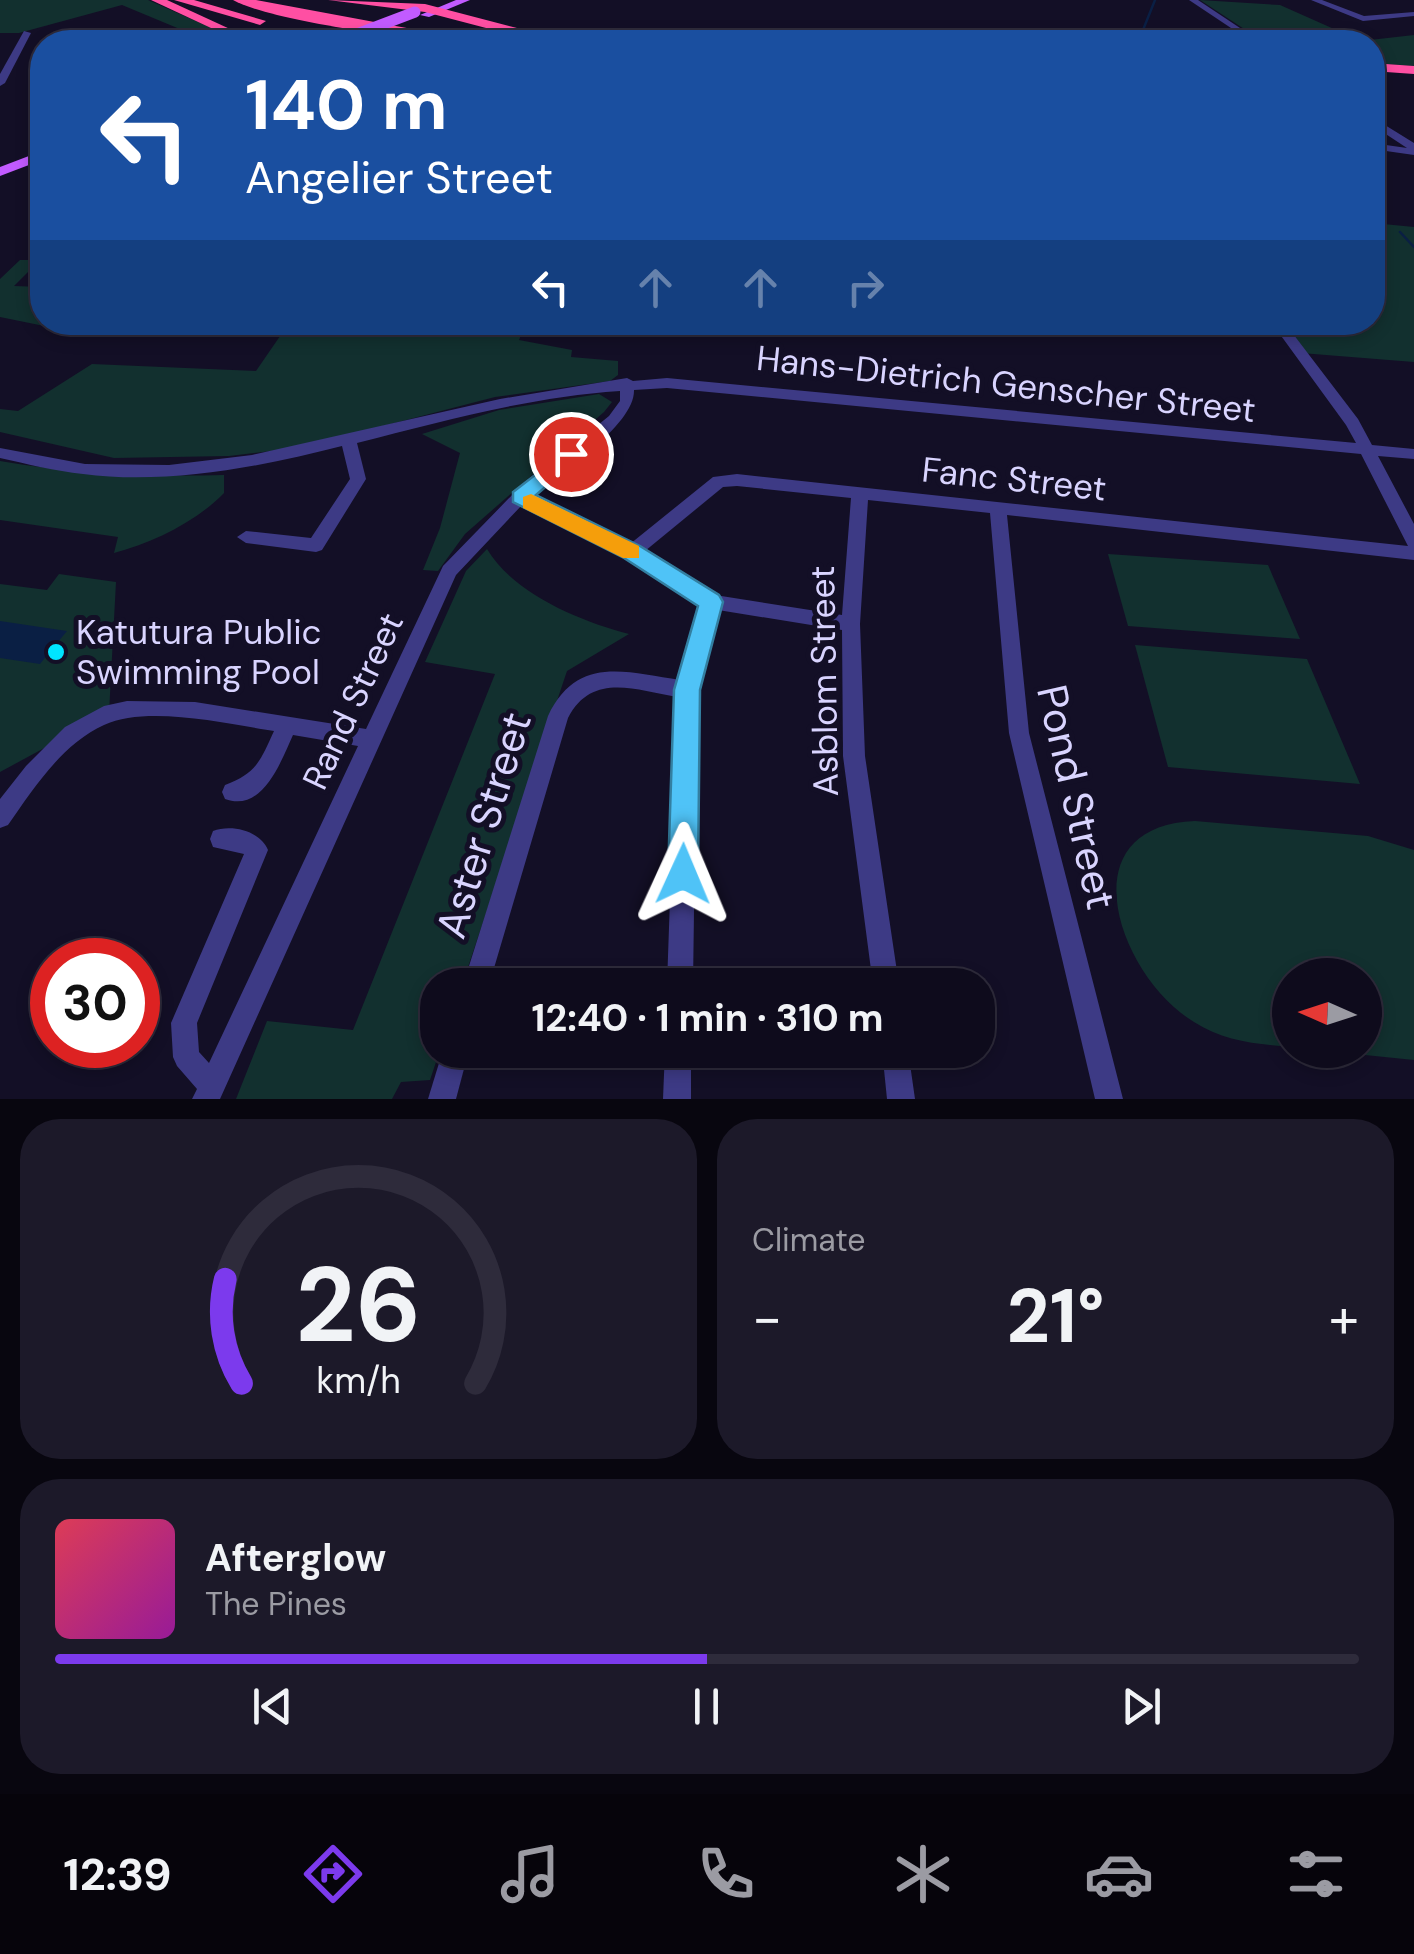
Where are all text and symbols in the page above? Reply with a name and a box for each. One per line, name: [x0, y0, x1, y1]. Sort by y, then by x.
text: 140 m: [245, 60, 448, 151]
icon: left: [80, 70, 210, 200]
text: Angelier Street: [245, 148, 553, 207]
icon: left: [523, 260, 578, 315]
icon: ahead: [628, 260, 683, 315]
icon: ahead: [733, 260, 788, 315]
icon: right: [838, 260, 893, 315]
street label: Hans-Dietrich Genscher Street: [754, 335, 1258, 433]
pin: [529, 412, 614, 497]
icon: arrive: [544, 427, 599, 482]
street label: Fanc Street: [920, 446, 1108, 512]
street label: Asblom Street: [799, 565, 849, 797]
street label: Rand Street: [292, 605, 414, 797]
place label: Katutura Public Swimming Pool: [76, 609, 322, 695]
marker: Katutura Public Swimming Pool: [45, 641, 67, 663]
street label: Pond Street: [1024, 680, 1129, 915]
street label: Aster Street: [423, 705, 544, 945]
position arrow: [631, 822, 735, 926]
speed limit sign: 30: [30, 938, 160, 1068]
north arrow: [1272, 958, 1382, 1068]
map controls: [1272, 958, 1382, 1068]
text: 12:40 · 1 min · 310 m: [531, 993, 884, 1043]
text: Climate: [752, 1219, 866, 1261]
text: 26: [296, 1238, 421, 1373]
text: 21°: [1007, 1268, 1104, 1365]
text: −: [752, 1282, 782, 1354]
text: +: [1329, 1282, 1359, 1354]
text: km/h: [316, 1358, 401, 1404]
text: Afterglow: [205, 1533, 386, 1583]
text: The Pines: [205, 1583, 347, 1625]
icon: previous: [245, 1679, 300, 1734]
icon: pause: [679, 1679, 734, 1734]
icon: next: [1114, 1679, 1169, 1734]
icon: directions: [298, 1839, 368, 1909]
icon: music: [495, 1839, 565, 1909]
icon: phone: [691, 1839, 761, 1909]
icon: climate: [888, 1839, 958, 1909]
icon: car: [1084, 1839, 1154, 1909]
icon: filters: [1281, 1839, 1351, 1909]
text: 12:39: [63, 1845, 172, 1904]

